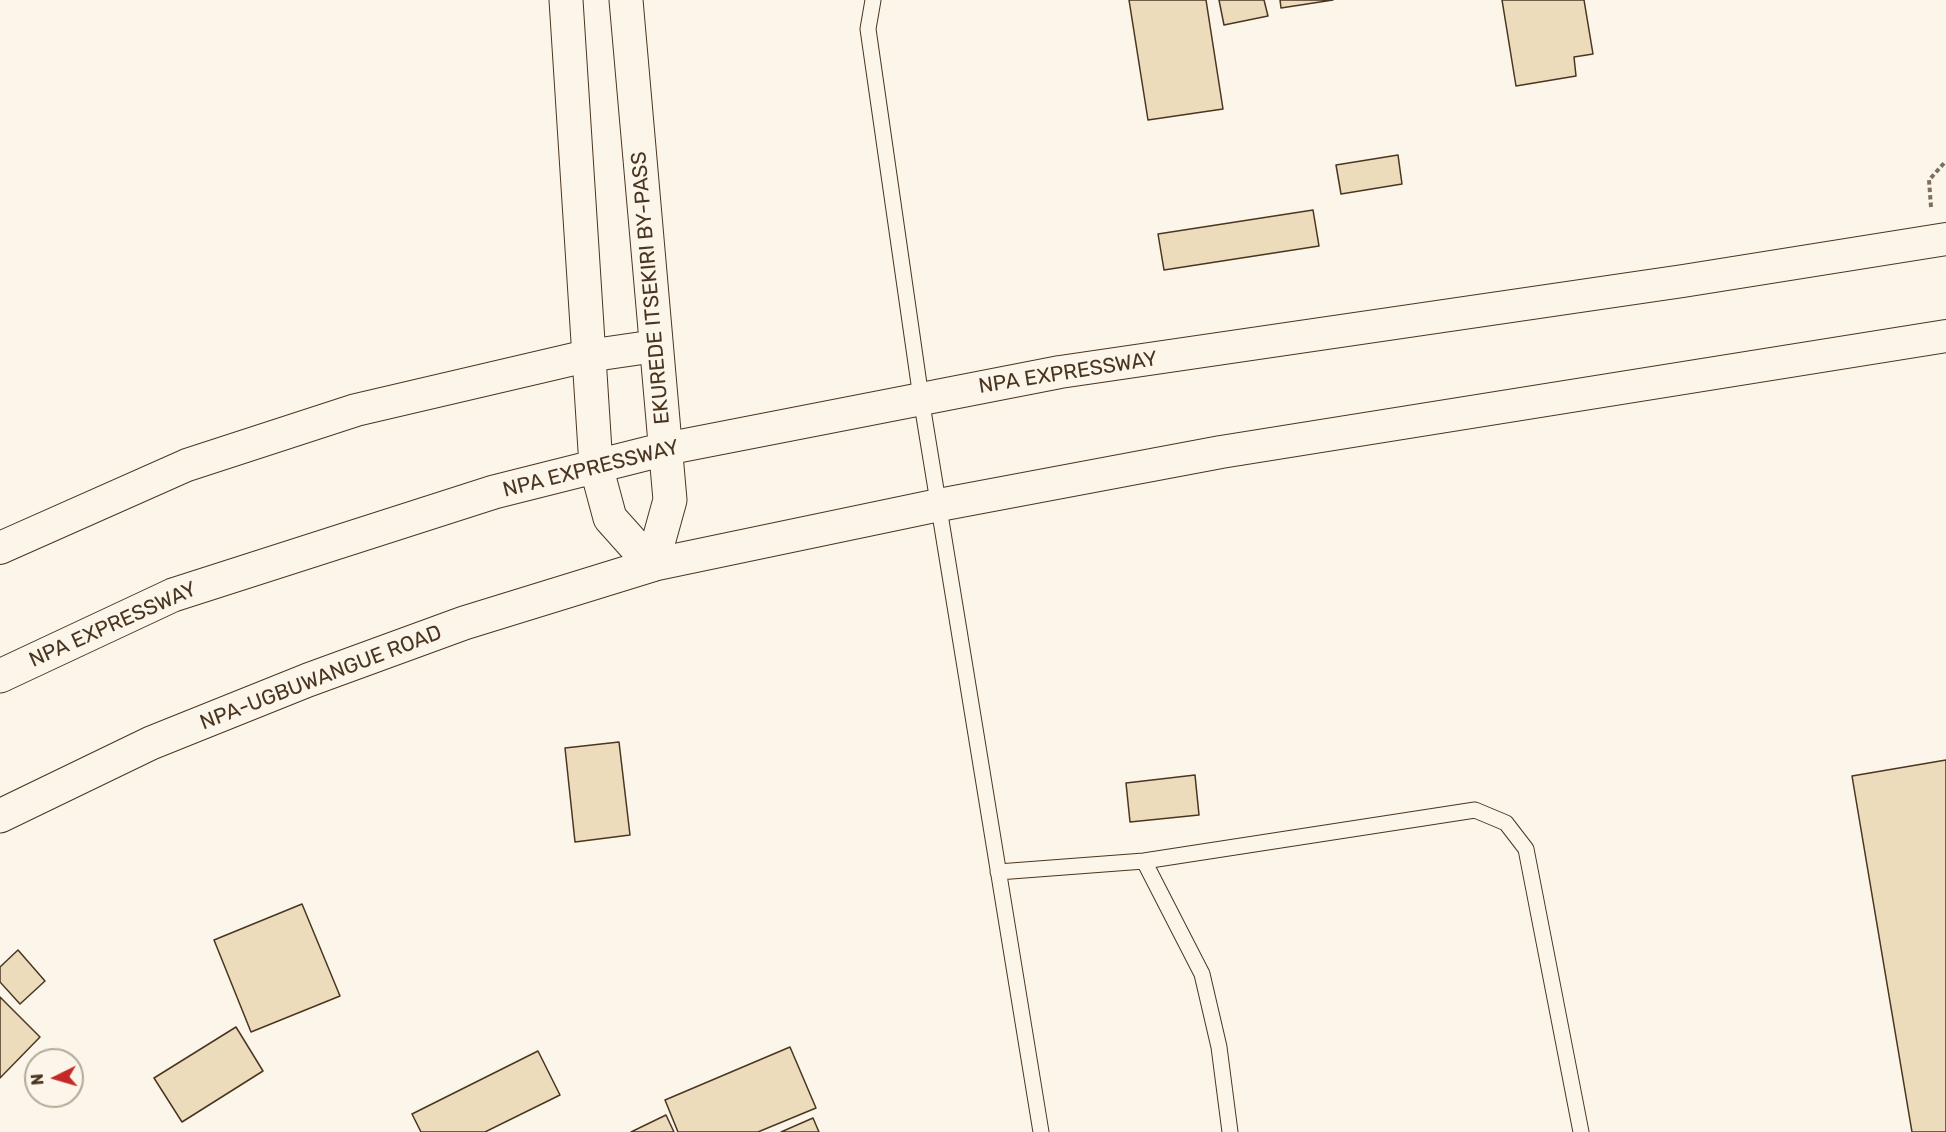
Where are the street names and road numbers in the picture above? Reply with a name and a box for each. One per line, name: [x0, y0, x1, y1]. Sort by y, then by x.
street label: EKUREDE ITSEKIRI BY-PASS: [627, 151, 675, 425]
street label: NPA EXPRESSWAY: [977, 346, 1159, 400]
street label: NPA EXPRESSWAY: [500, 435, 682, 503]
street label: NPA EXPRESSWAY: [25, 577, 201, 673]
street label: NPA-UGBUWANGUE ROAD: [197, 620, 445, 736]

